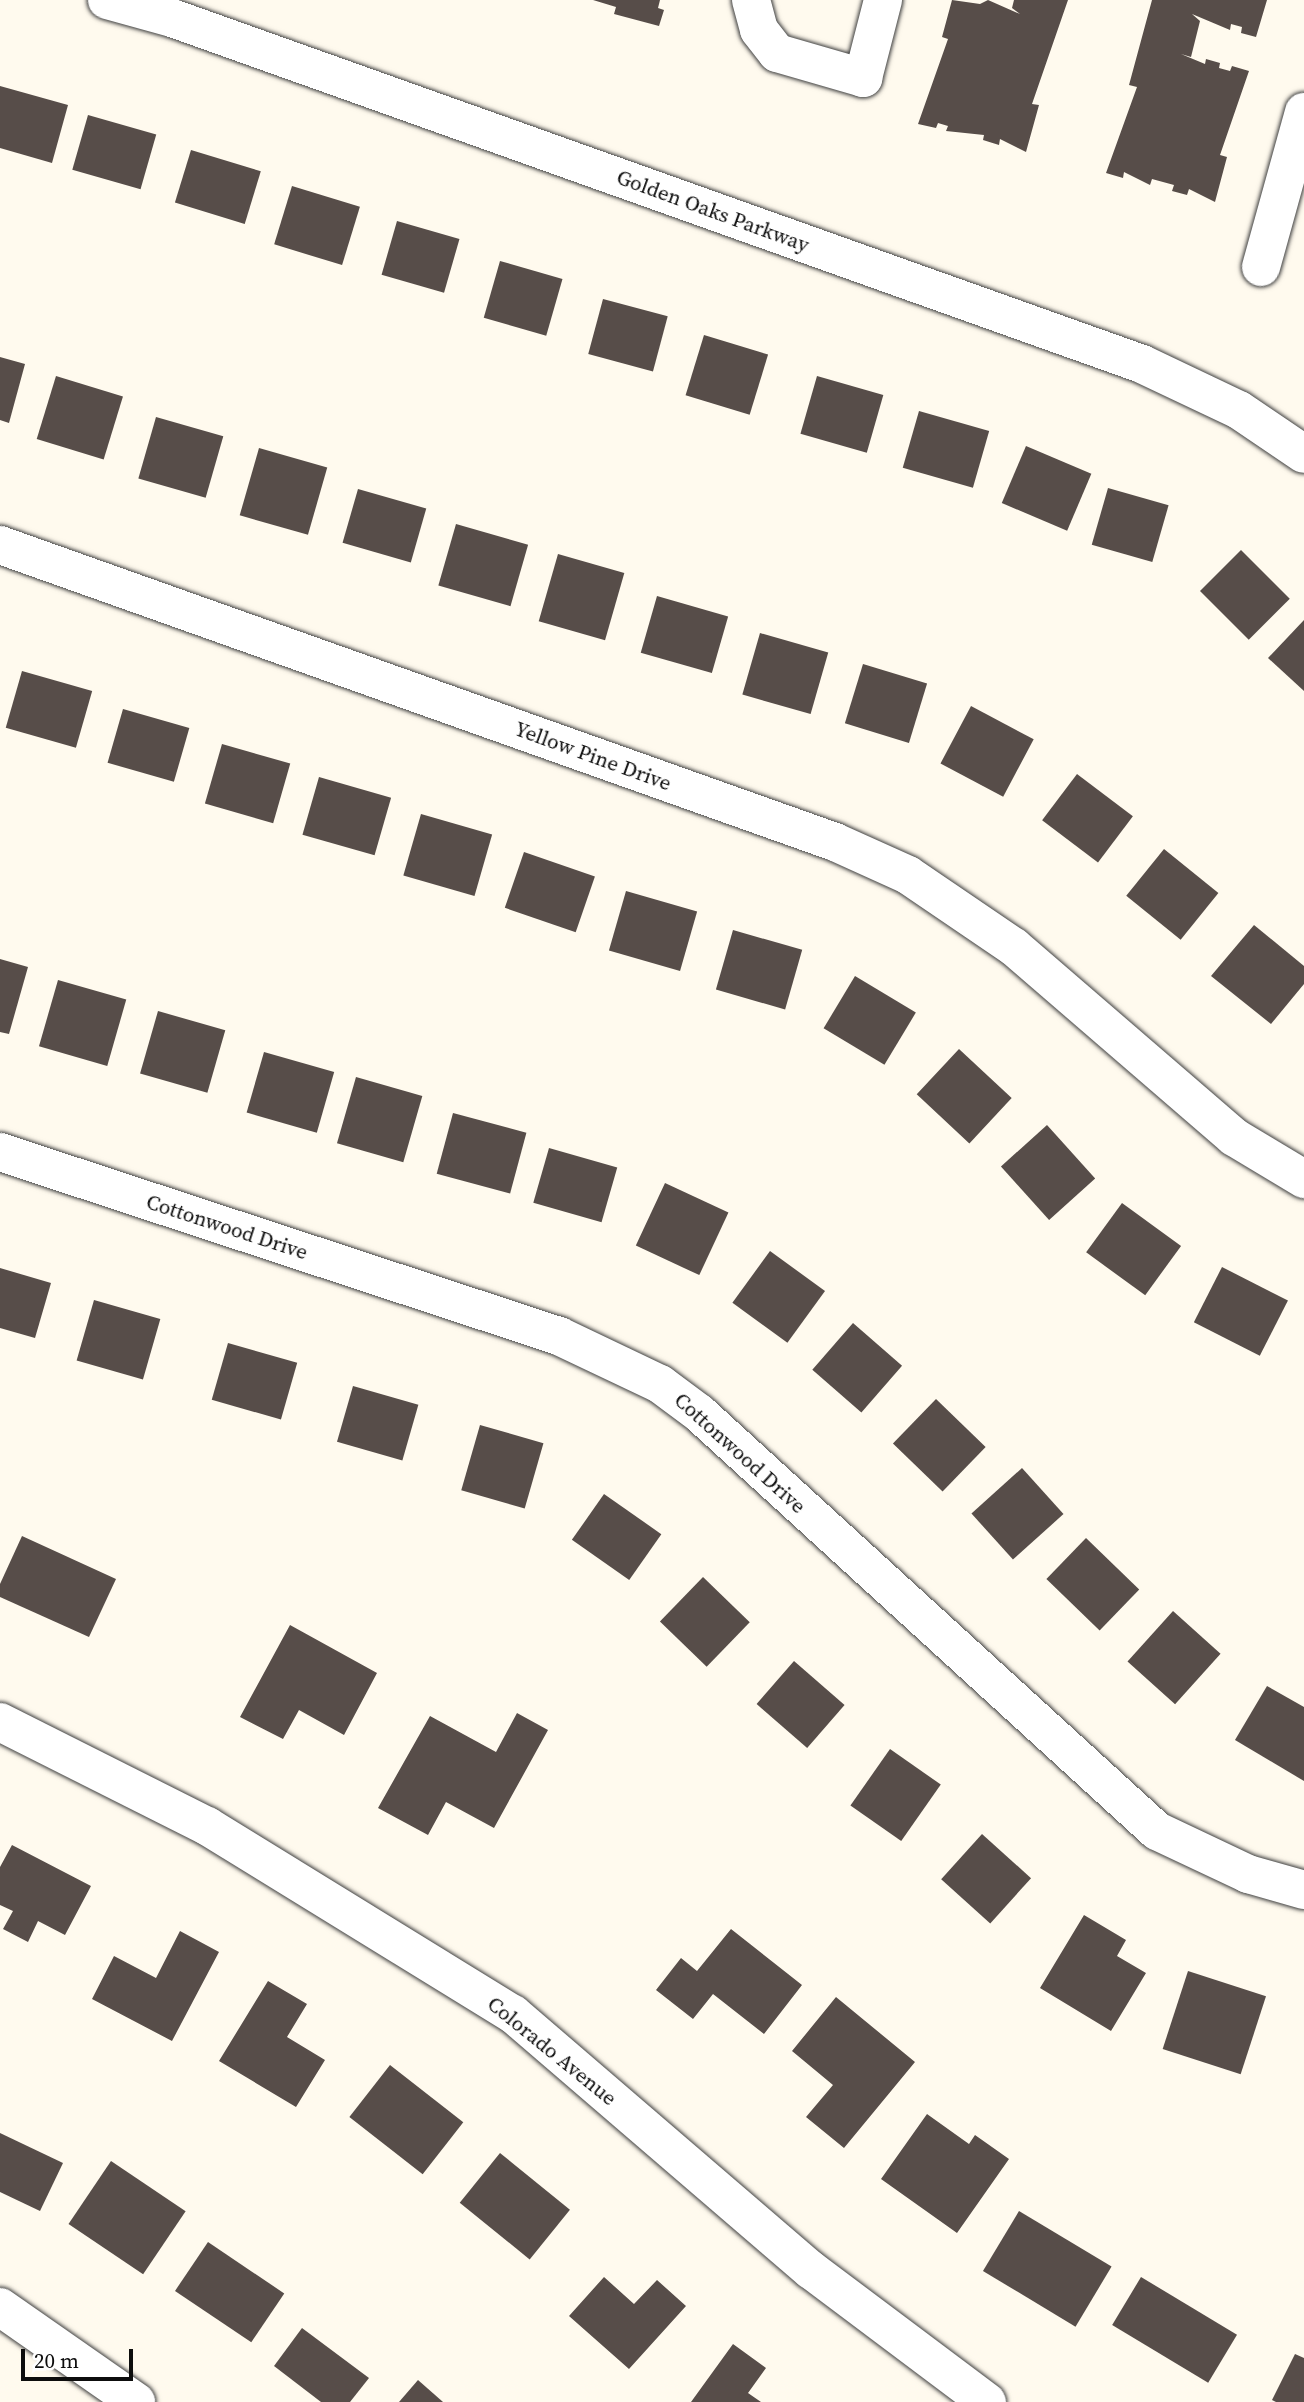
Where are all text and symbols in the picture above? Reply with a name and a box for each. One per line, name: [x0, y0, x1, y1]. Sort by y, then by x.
street label: Golden Oaks Parkway: [613, 164, 813, 258]
street label: Yellow Pine Drive: [511, 716, 675, 796]
street label: Cottonwood Drive: [143, 1189, 311, 1265]
street label: Cottonwood Drive: [669, 1387, 811, 1519]
street label: Colorado Avenue: [482, 1991, 622, 2111]
scale bar: [24, 2336, 136, 2380]
text: 20 m: [34, 2346, 79, 2375]

